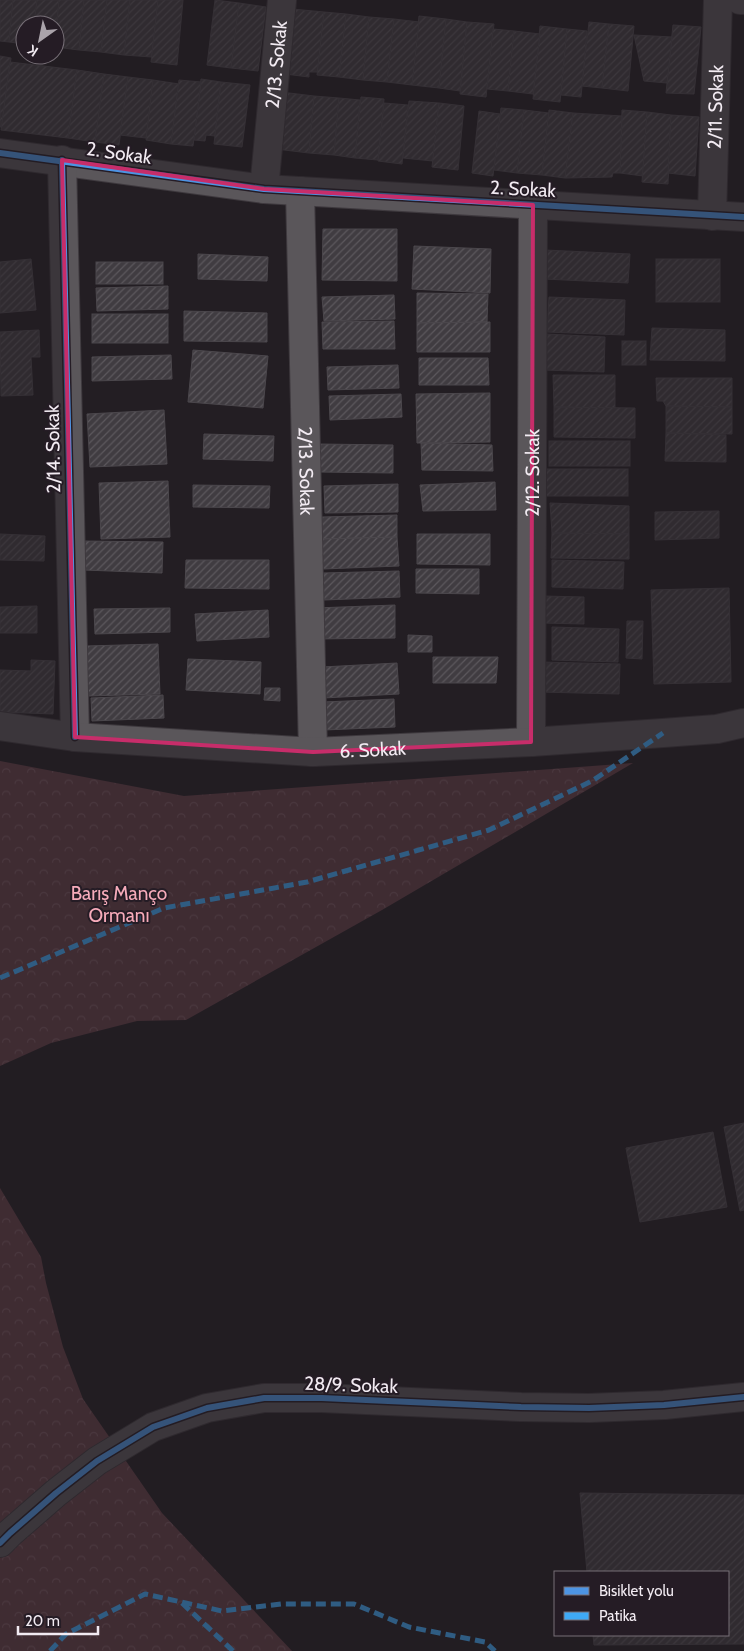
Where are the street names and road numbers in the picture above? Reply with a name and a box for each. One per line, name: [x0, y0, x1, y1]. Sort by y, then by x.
street label: 2/13. Sokak: [260, 19, 292, 110]
street label: 2/11. Sokak: [702, 64, 728, 150]
street label: 2. Sokak: [85, 137, 154, 169]
street label: 2. Sokak: [490, 176, 557, 202]
street label: 2/14. Sokak: [41, 404, 65, 494]
street label: 2/13. Sokak: [294, 426, 319, 516]
street label: 2/12. Sokak: [520, 428, 544, 517]
street label: 6. Sokak: [339, 736, 407, 762]
street label: 28/9. Sokak: [304, 1372, 399, 1398]

